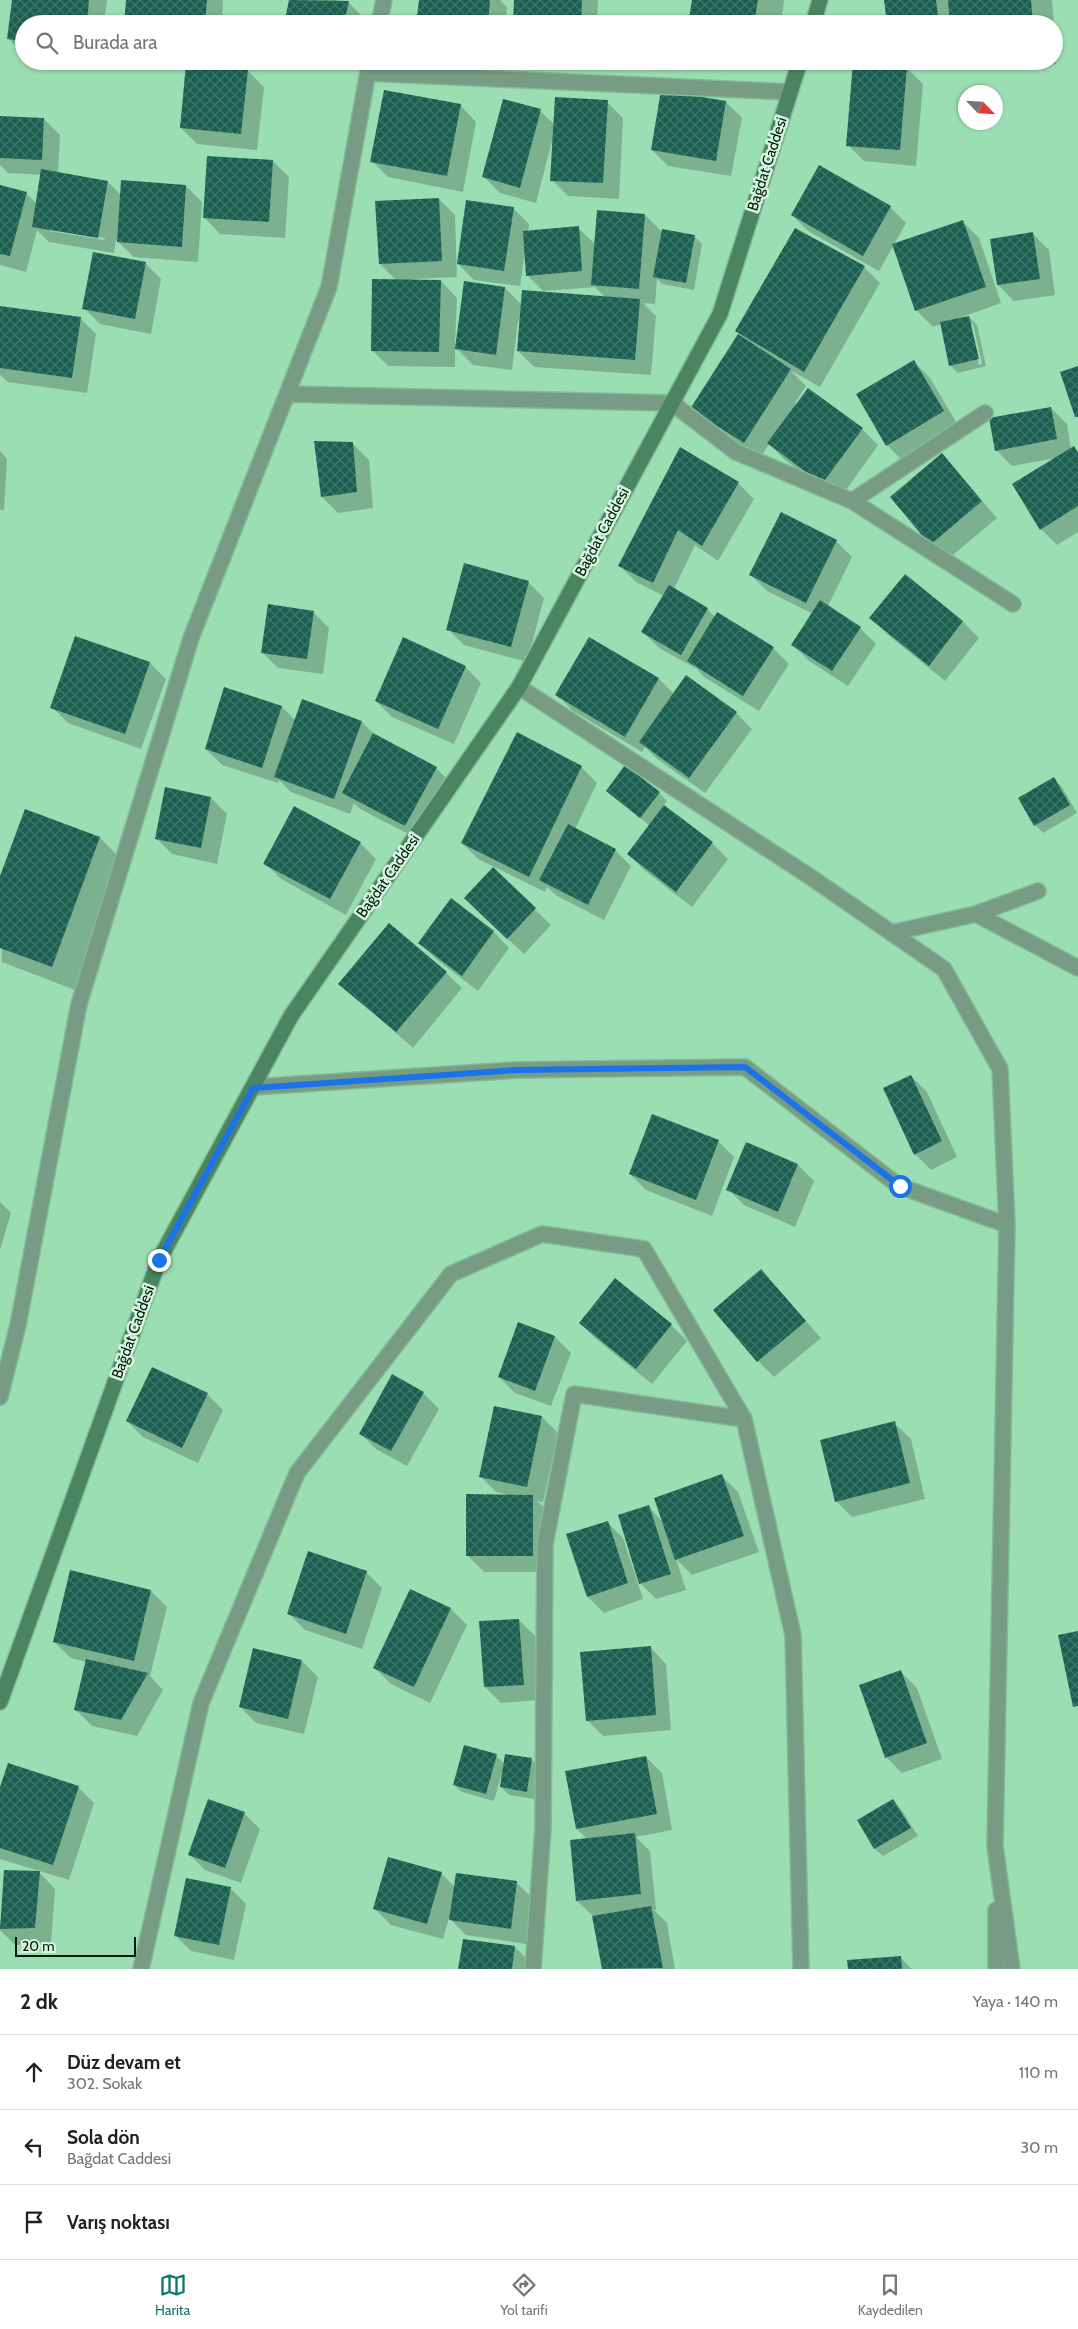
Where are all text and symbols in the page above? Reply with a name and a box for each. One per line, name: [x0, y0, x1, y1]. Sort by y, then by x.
search box: [15, 15, 1063, 70]
icon: search: [33, 29, 61, 57]
text: Burada ara: [73, 31, 157, 54]
north arrow: [958, 85, 1003, 130]
street label: Bağdat Caddesi: [743, 115, 791, 213]
street label: Bağdat Caddesi: [571, 485, 633, 579]
street label: Bağdat Caddesi: [353, 831, 423, 921]
route start: [889, 1175, 912, 1198]
route end: [148, 1249, 171, 1272]
street label: Bağdat Caddesi: [108, 1283, 158, 1381]
scale bar: [15, 1934, 136, 1957]
text: 20 m: [22, 1937, 55, 1955]
text: 2 dk: [20, 1989, 58, 2014]
text: Yaya · 140 m: [973, 1992, 1058, 2011]
text: Düz devam et: [67, 2051, 181, 2074]
icon: ahead: [20, 2058, 48, 2086]
text: 110 m: [1019, 2063, 1058, 2082]
text: 302. Sokak: [67, 2074, 142, 2093]
text: Sola dön: [67, 2126, 140, 2149]
icon: left: [20, 2133, 48, 2161]
text: 30 m: [1021, 2138, 1058, 2157]
text: Bağdat Caddesi: [67, 2149, 171, 2168]
icon: arrive: [20, 2208, 48, 2236]
text: Varış noktası: [67, 2211, 170, 2234]
tab: Harita: [155, 2271, 190, 2319]
tab: Yol tarifi: [500, 2271, 548, 2319]
tab: Kaydedilen: [858, 2271, 923, 2319]

